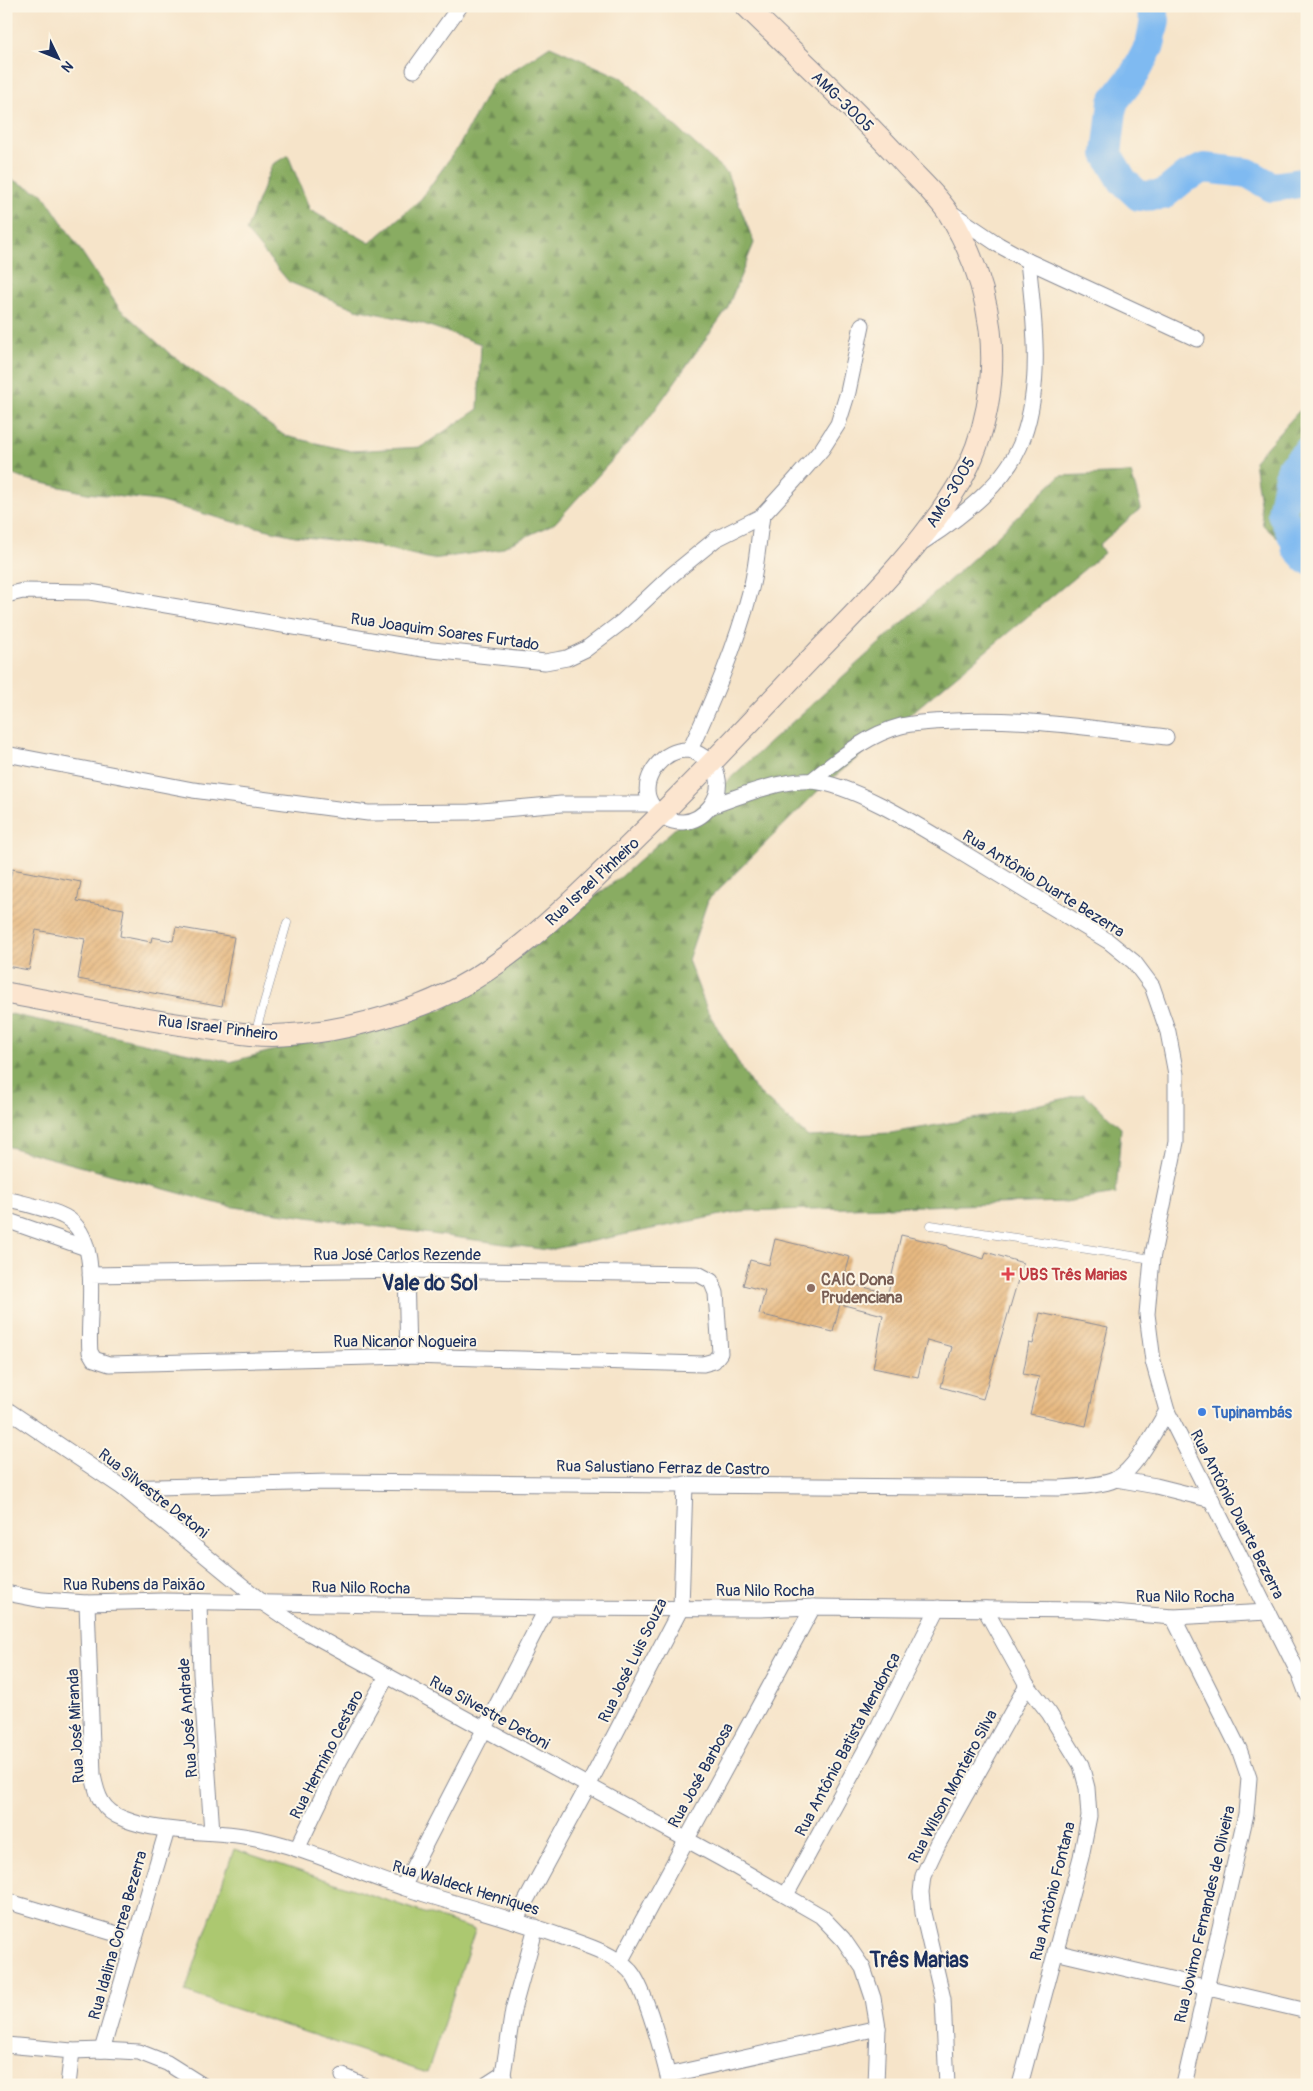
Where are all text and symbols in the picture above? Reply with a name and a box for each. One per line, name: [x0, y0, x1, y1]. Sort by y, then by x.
north arrow: [32, 32, 82, 82]
text: N: [58, 57, 77, 76]
street label: AMG-3005: [807, 67, 878, 136]
street label: AMG-3005: [922, 454, 980, 531]
street label: Rua Joaquim Soares Furtado: [349, 609, 541, 655]
street label: Rua Antônio Duarte Bezerra: [959, 826, 1128, 942]
street label: Rua Israel Pinheiro: [542, 833, 644, 930]
street label: Rua Israel Pinheiro: [157, 1011, 280, 1045]
street label: Rua José Carlos Rezende: [313, 1245, 481, 1265]
place label: UBS Três Marias: [1019, 1265, 1128, 1285]
marker: UBS Três Marias: [1001, 1267, 1015, 1281]
district label: Vale do Sol: [382, 1270, 478, 1297]
place label: CAIC Dona Prudenciana: [821, 1270, 903, 1308]
marker: CAIC Dona Prudenciana: [805, 1282, 817, 1294]
street label: Rua Nicanor Nogueira: [333, 1332, 477, 1352]
place label: Tupinambás: [1211, 1403, 1293, 1423]
marker: Tupinambás: [1196, 1406, 1208, 1418]
street label: Rua Antônio Duarte Bezerra: [1186, 1426, 1289, 1603]
street label: Rua Silvestre Detoni: [94, 1445, 213, 1543]
street label: Rua Salustiano Ferraz de Castro: [556, 1456, 770, 1480]
street label: Rua Rubens da Paixão: [63, 1575, 206, 1595]
street label: Rua Nilo Rocha: [311, 1577, 411, 1599]
street label: Rua Nilo Rocha: [716, 1581, 814, 1601]
street label: Rua Nilo Rocha: [1136, 1587, 1234, 1607]
street label: Rua José Luis Souza: [594, 1595, 672, 1726]
street label: Rua Antônio Batista Mendonça: [791, 1649, 905, 1840]
street label: Rua José Andrade: [174, 1657, 202, 1778]
street label: Rua José Miranda: [63, 1668, 89, 1784]
street label: Rua Silvestre Detoni: [426, 1672, 553, 1754]
street label: Rua Hermino Cestaro: [286, 1686, 368, 1822]
street label: Rua Wilson Monteiro Silva: [904, 1706, 1002, 1867]
street label: Rua José Barbosa: [664, 1720, 738, 1831]
street label: Rua Jovimo Fernandes de Oliveira: [1170, 1804, 1240, 2025]
street label: Rua Antônio Fontana: [1026, 1820, 1080, 1963]
street label: Rua Idalina Correa Bezerra: [84, 1848, 152, 2022]
street label: Rua Waldeck Henriques: [390, 1856, 542, 1920]
district label: Três Marias: [869, 1947, 969, 1974]

